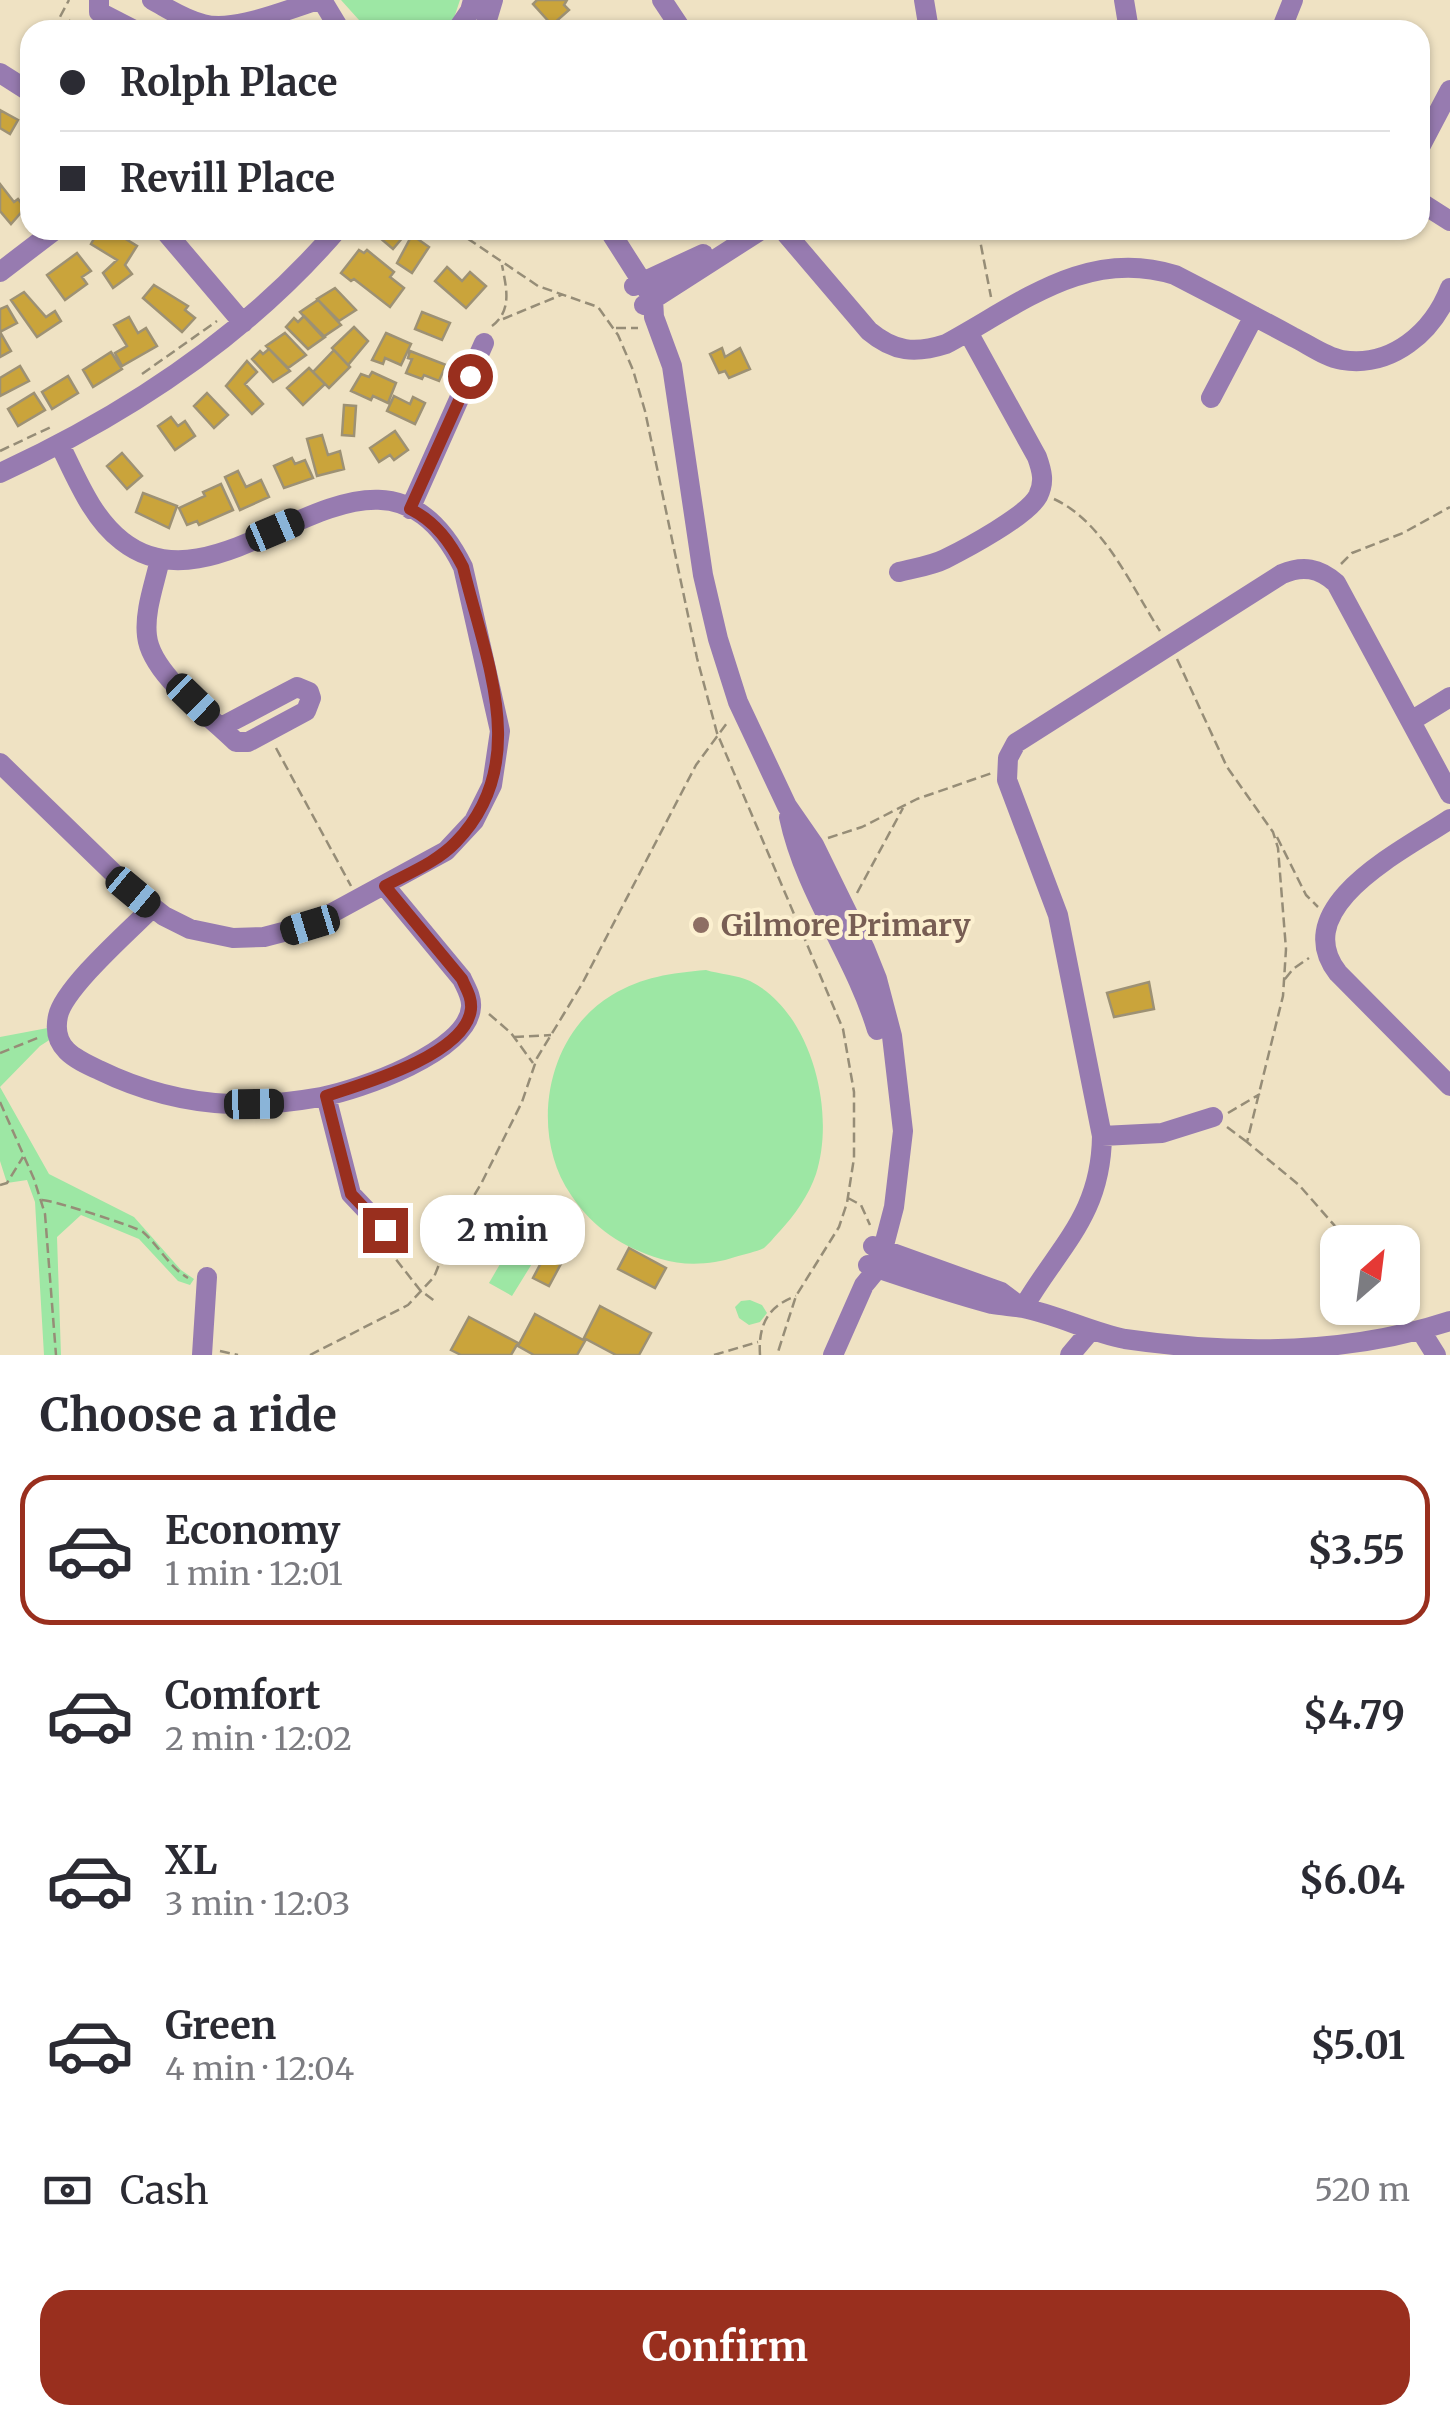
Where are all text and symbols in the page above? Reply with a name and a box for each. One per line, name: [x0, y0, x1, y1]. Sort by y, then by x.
text: Rolph Place: [120, 59, 337, 106]
text: Revill Place: [120, 155, 335, 202]
route start: [448, 354, 493, 399]
car: [242, 504, 308, 556]
car: [161, 668, 225, 732]
car: [100, 861, 166, 923]
car: [277, 902, 343, 948]
place label: Gilmore Primary: [721, 906, 971, 944]
marker: Gilmore Primary: [690, 914, 712, 936]
car: [224, 1088, 284, 1120]
callout: 2 min: [420, 1195, 585, 1265]
route end: [363, 1208, 408, 1253]
text: 2 min: [457, 1210, 548, 1250]
north arrow: [1320, 1225, 1420, 1325]
map controls: [1320, 1225, 1420, 1325]
text: Choose a ride: [40, 1387, 337, 1443]
icon: car: [45, 1505, 135, 1595]
text: Economy: [165, 1507, 340, 1554]
text: $3.55: [1307, 1527, 1405, 1574]
text: 1 min · 12:01: [165, 1554, 343, 1594]
icon: car: [45, 1670, 135, 1760]
text: Comfort: [165, 1672, 321, 1719]
text: $4.79: [1303, 1692, 1405, 1739]
text: 2 min · 12:02: [165, 1719, 352, 1759]
icon: car: [45, 1835, 135, 1925]
text: XL: [165, 1837, 217, 1884]
text: $6.04: [1299, 1857, 1405, 1904]
text: 3 min · 12:03: [165, 1884, 350, 1924]
icon: car: [45, 2000, 135, 2090]
text: Green: [165, 2002, 276, 2049]
text: $5.01: [1310, 2022, 1405, 2069]
text: 4 min · 12:04: [165, 2049, 354, 2089]
icon: cash: [40, 2163, 95, 2218]
text: Cash: [120, 2167, 209, 2214]
text: 520 m: [1314, 2170, 1410, 2210]
button: Confirm: [40, 2290, 1410, 2405]

